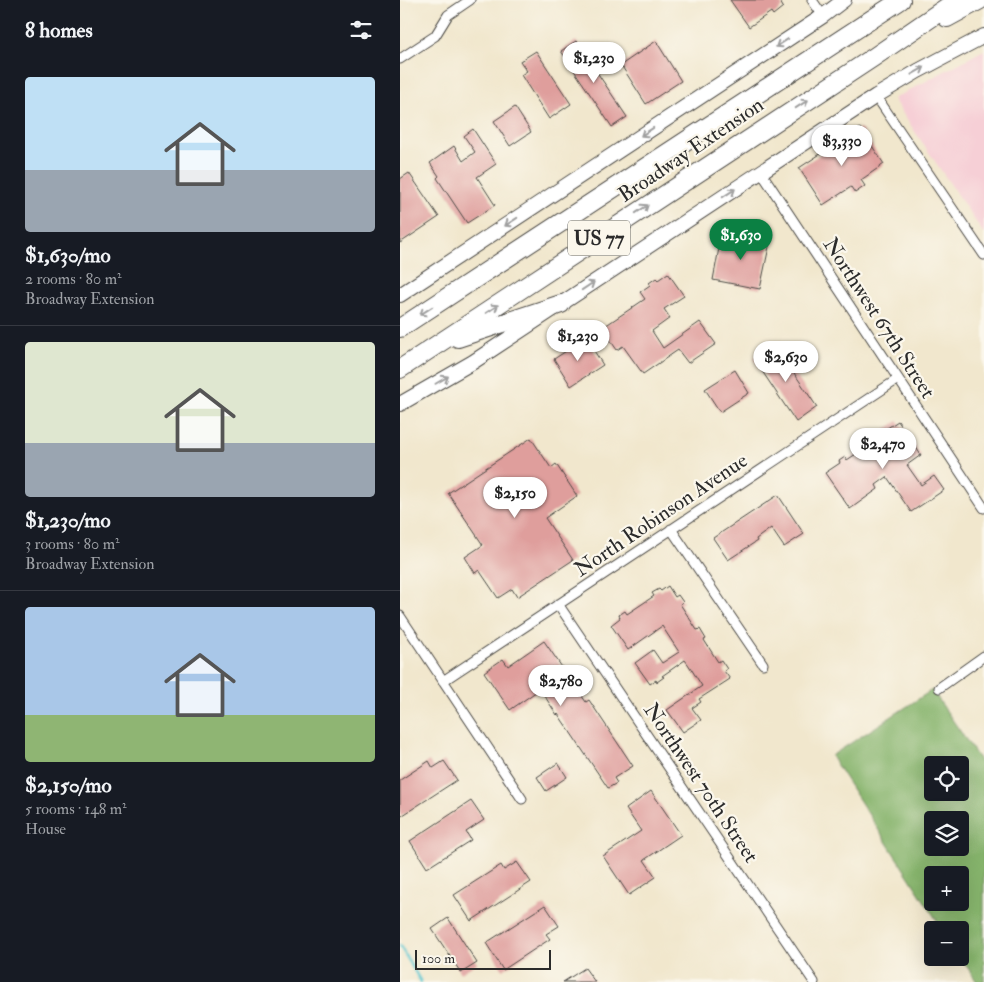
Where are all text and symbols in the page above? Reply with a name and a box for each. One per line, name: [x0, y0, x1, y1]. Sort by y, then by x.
icon: filters: [347, 16, 375, 44]
text: 8 homes: [25, 17, 93, 44]
one-way arrow: [775, 38, 789, 48]
pin: $1,230: [553, 42, 635, 84]
text: $1,230: [573, 48, 615, 68]
one-way arrow: [910, 66, 925, 76]
street label: Broadway Extension: [613, 91, 769, 209]
one-way arrow: [794, 98, 808, 108]
icon: home: [155, 109, 245, 199]
pin: $3,330: [801, 124, 883, 167]
one-way arrow: [640, 128, 654, 138]
text: $3,330: [822, 131, 862, 151]
one-way arrow: [721, 188, 735, 198]
one-way arrow: [635, 204, 649, 214]
one-way arrow: [504, 217, 518, 227]
pin: $1,630: [700, 218, 782, 261]
road number: US 77: [568, 220, 630, 256]
text: $1,630: [721, 225, 761, 245]
street label: Northwest 67th Street: [817, 232, 941, 404]
text: $1,630/mo: [25, 242, 111, 269]
text: 2 rooms · 80 m²: [25, 269, 122, 289]
one-way arrow: [581, 281, 595, 291]
text: Broadway Extension: [25, 289, 154, 309]
one-way arrow: [484, 304, 498, 314]
one-way arrow: [419, 307, 433, 317]
pin: $1,230: [537, 320, 619, 362]
text: $1,230: [557, 326, 599, 346]
pin: $2,630: [745, 340, 827, 383]
text: $2,630: [764, 347, 808, 367]
icon: home: [155, 375, 245, 465]
one-way arrow: [435, 375, 449, 385]
pin: $2,470: [842, 428, 924, 470]
text: $2,470: [860, 434, 906, 454]
street label: North Robinson Avenue: [569, 447, 753, 583]
pin: $2,150: [474, 476, 556, 519]
text: $2,150: [494, 483, 536, 503]
text: $1,230/mo: [25, 507, 111, 534]
text: 3 rooms · 80 m²: [25, 534, 120, 554]
text: Broadway Extension: [25, 554, 154, 574]
icon: home: [155, 640, 245, 730]
pin: $2,780: [520, 664, 602, 707]
text: $2,780: [539, 671, 583, 691]
street label: Northwest 70th Street: [638, 698, 765, 868]
map controls: [924, 756, 969, 966]
button: locate: [924, 756, 969, 801]
text: $2,150/mo: [25, 772, 112, 799]
text: 5 rooms · 148 m²: [25, 799, 127, 819]
button: layers: [924, 811, 969, 856]
text: House: [25, 819, 66, 839]
button: +: [924, 866, 969, 911]
button: −: [924, 921, 969, 966]
scale bar: [415, 947, 551, 970]
text: 100 m: [422, 950, 455, 967]

